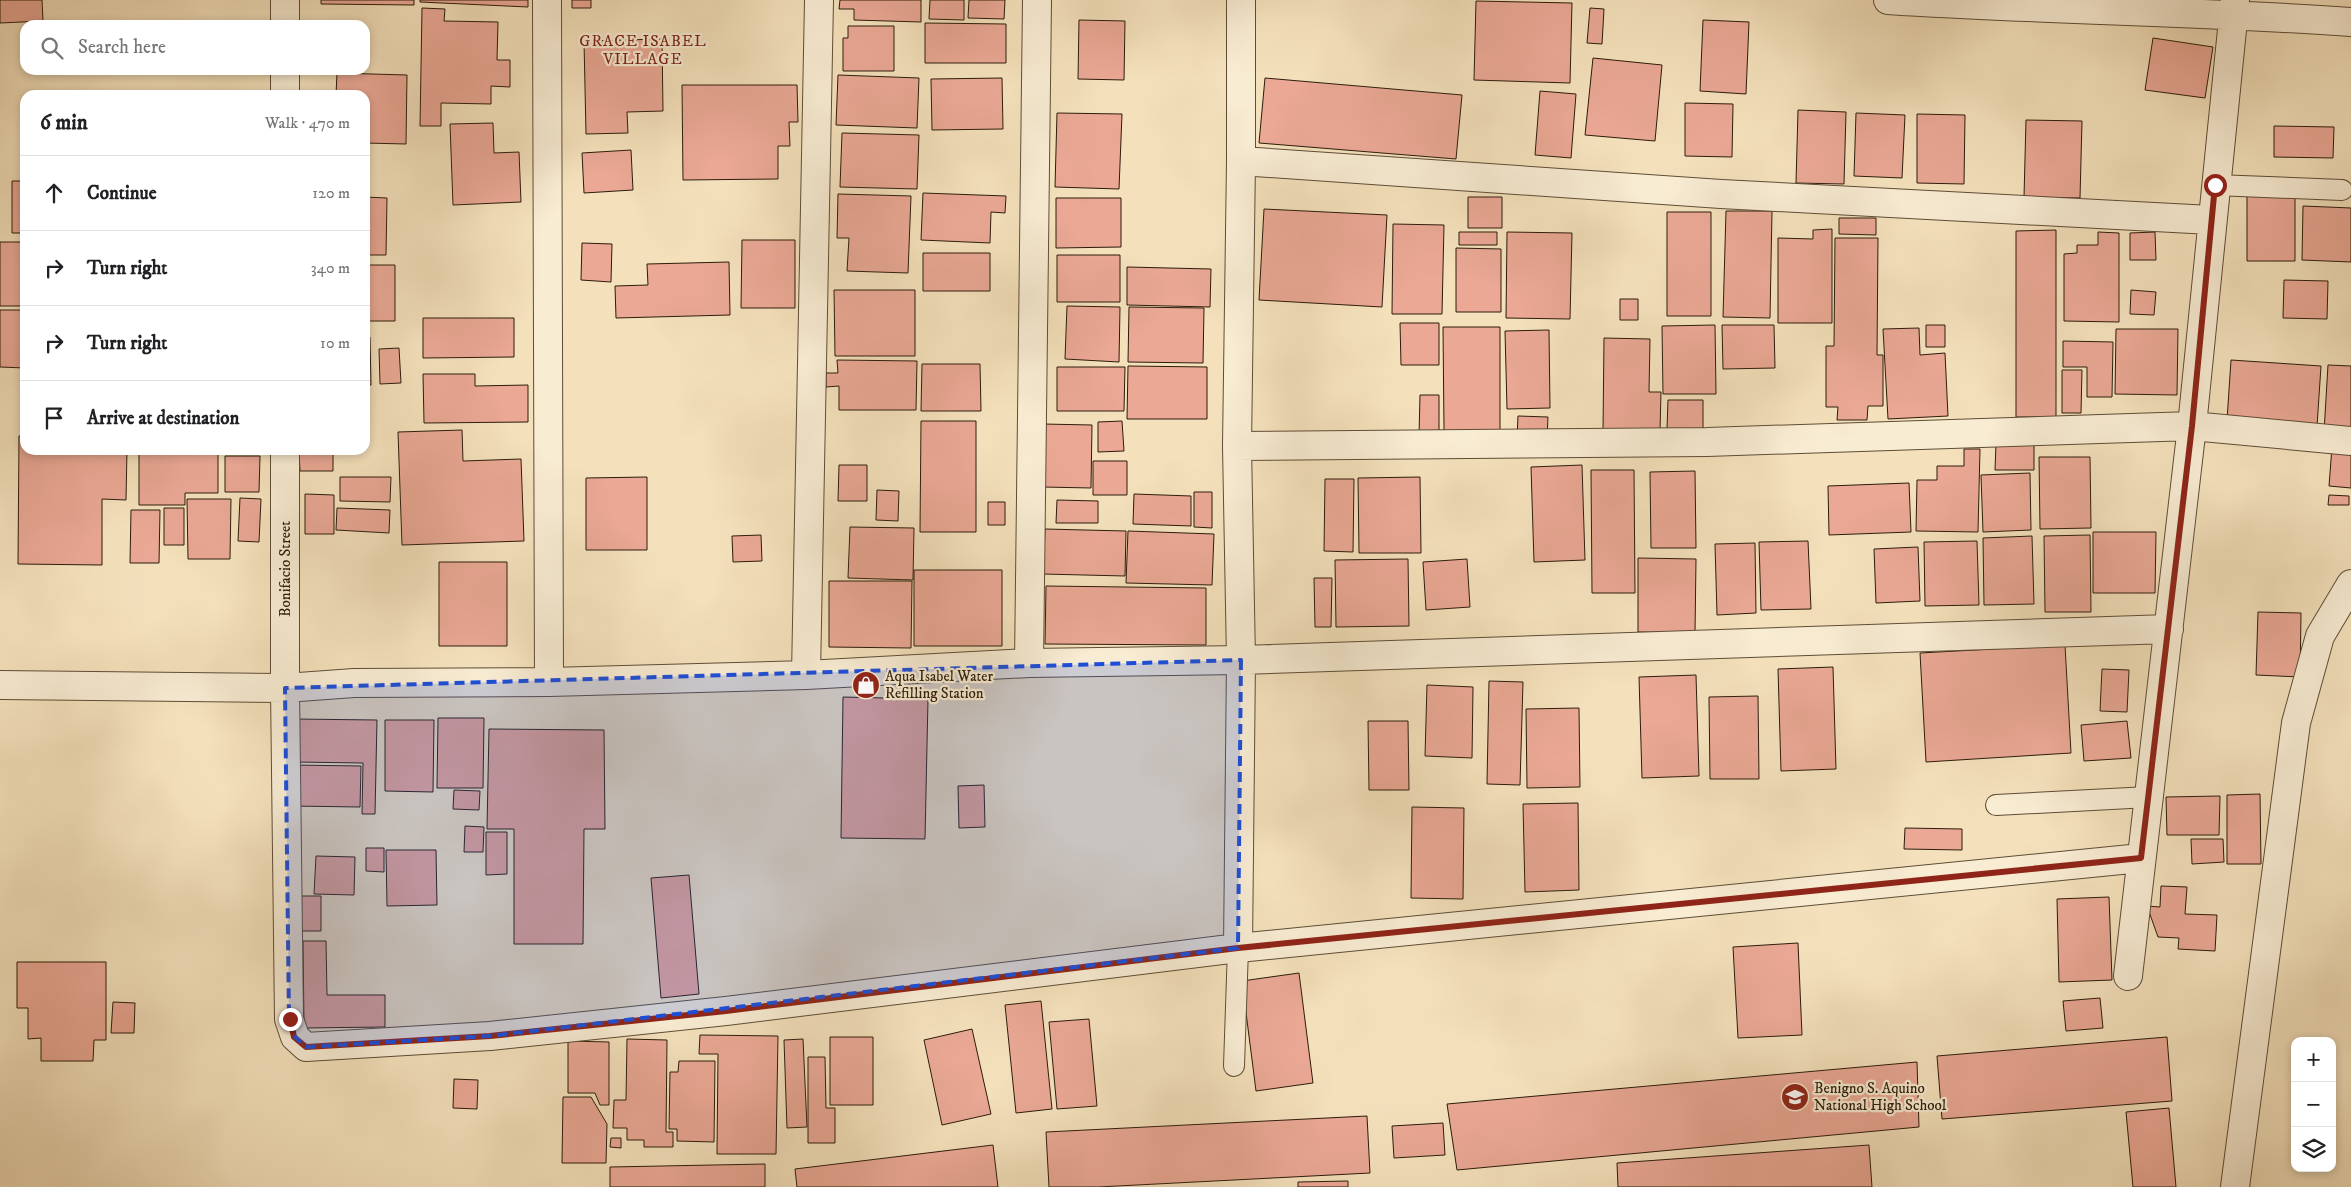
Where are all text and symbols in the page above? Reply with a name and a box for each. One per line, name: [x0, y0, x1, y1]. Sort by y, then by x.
search box: [20, 20, 370, 75]
district label: GRACE ISABEL VILLAGE: [579, 31, 707, 69]
icon: search: [38, 34, 66, 62]
text: Search here: [78, 36, 166, 59]
text: 6 min: [40, 110, 88, 136]
text: Walk · 470 m: [265, 113, 350, 133]
route start: [2204, 174, 2227, 197]
icon: ahead: [40, 179, 68, 207]
text: Continue: [87, 182, 157, 205]
text: 120 m: [312, 183, 350, 203]
icon: right: [40, 254, 68, 282]
text: Turn right: [87, 257, 167, 280]
text: 340 m: [311, 258, 350, 278]
icon: right: [40, 329, 68, 357]
text: Turn right: [87, 332, 167, 355]
text: 10 m: [320, 333, 350, 353]
icon: arrive: [40, 404, 68, 432]
text: Arrive at destination: [87, 407, 239, 430]
street label: Bonifacio Street: [276, 521, 295, 617]
place label: Aqua Isabel Water Refilling Station: [885, 667, 994, 703]
shop icon: Aqua Isabel Water Refilling Station: [851, 670, 881, 700]
route end: [279, 1008, 302, 1031]
map controls: [2291, 1037, 2336, 1172]
button: +: [2291, 1037, 2336, 1082]
place label: Benigno S. Aquino National High School: [1814, 1079, 1947, 1115]
school or university icon: Benigno S. Aquino National High School: [1780, 1082, 1810, 1112]
button: −: [2291, 1082, 2336, 1127]
button: layers: [2291, 1127, 2336, 1172]

